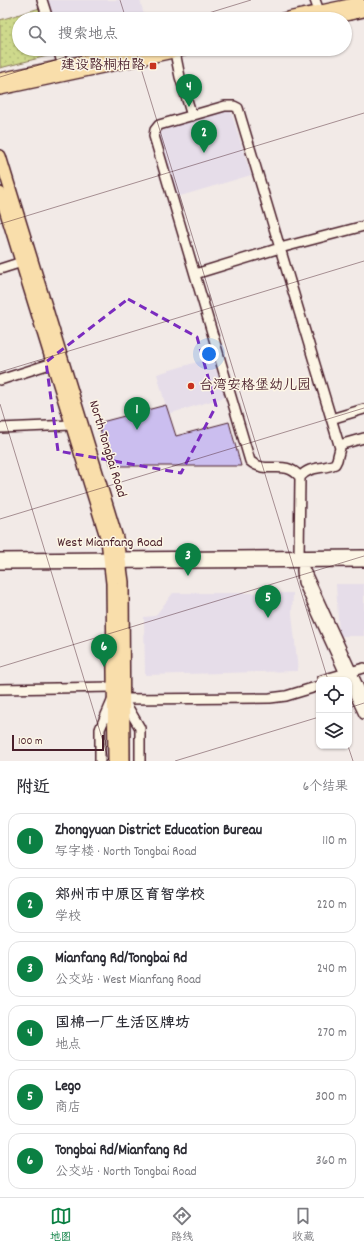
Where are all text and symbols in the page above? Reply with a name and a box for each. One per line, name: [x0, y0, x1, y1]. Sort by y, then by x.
search box: [12, 12, 352, 56]
icon: search: [26, 23, 48, 45]
text: 搜索地点: [58, 24, 118, 46]
place label: 建设路桐柏路: [61, 56, 145, 76]
marker: 建设路桐柏路: [148, 61, 158, 71]
pin: 4: [176, 74, 202, 107]
pin: 2: [191, 120, 217, 153]
your location: [199, 344, 219, 364]
place label: 台湾安格堡幼儿园: [199, 376, 311, 396]
marker: 台湾安格堡幼儿园: [186, 381, 196, 391]
pin: 1: [124, 397, 150, 430]
street label: North Tongbai Road: [83, 398, 131, 500]
street label: West Mianfang Road: [57, 533, 163, 553]
pin: 3: [175, 543, 201, 576]
pin: 5: [255, 585, 281, 618]
pin: 6: [91, 634, 117, 667]
map controls: [316, 677, 352, 749]
button: locate: [316, 677, 352, 713]
button: layers: [316, 713, 352, 749]
scale bar: [12, 733, 104, 752]
text: 100 m: [18, 734, 42, 750]
text: 附近: [16, 777, 50, 801]
text: 6个结果: [303, 778, 348, 797]
text: Zhongyuan District Education Bureau: [55, 820, 262, 842]
text: 1: [29, 832, 31, 851]
text: 110 m: [322, 832, 347, 851]
text: 写字楼 · North Tongbai Road: [55, 843, 197, 862]
text: 郑州市中原区育智学校: [55, 885, 205, 907]
text: 2: [27, 896, 33, 915]
text: 220 m: [317, 896, 347, 915]
text: 学校: [55, 908, 81, 927]
text: Mianfang Rd/Tongbai Rd: [55, 948, 187, 970]
text: 3: [27, 960, 33, 979]
text: 240 m: [317, 960, 347, 979]
text: 公交站 · West Mianfang Road: [55, 971, 201, 990]
text: 国棉一厂生活区牌坊: [55, 1013, 190, 1035]
text: 4: [27, 1024, 33, 1043]
text: 270 m: [317, 1024, 347, 1043]
text: 地点: [55, 1036, 81, 1055]
text: Lego: [55, 1076, 81, 1098]
text: 5: [27, 1088, 33, 1107]
text: 300 m: [315, 1088, 347, 1107]
text: 商店: [55, 1099, 81, 1118]
text: Tongbai Rd/Mianfang Rd: [55, 1140, 187, 1162]
text: 6: [27, 1152, 33, 1171]
text: 360 m: [316, 1152, 347, 1171]
text: 公交站 · North Tongbai Road: [55, 1163, 197, 1182]
tab: 地图: [50, 1205, 72, 1246]
tab: 路线: [171, 1205, 193, 1246]
tab: 收藏: [292, 1205, 314, 1246]

